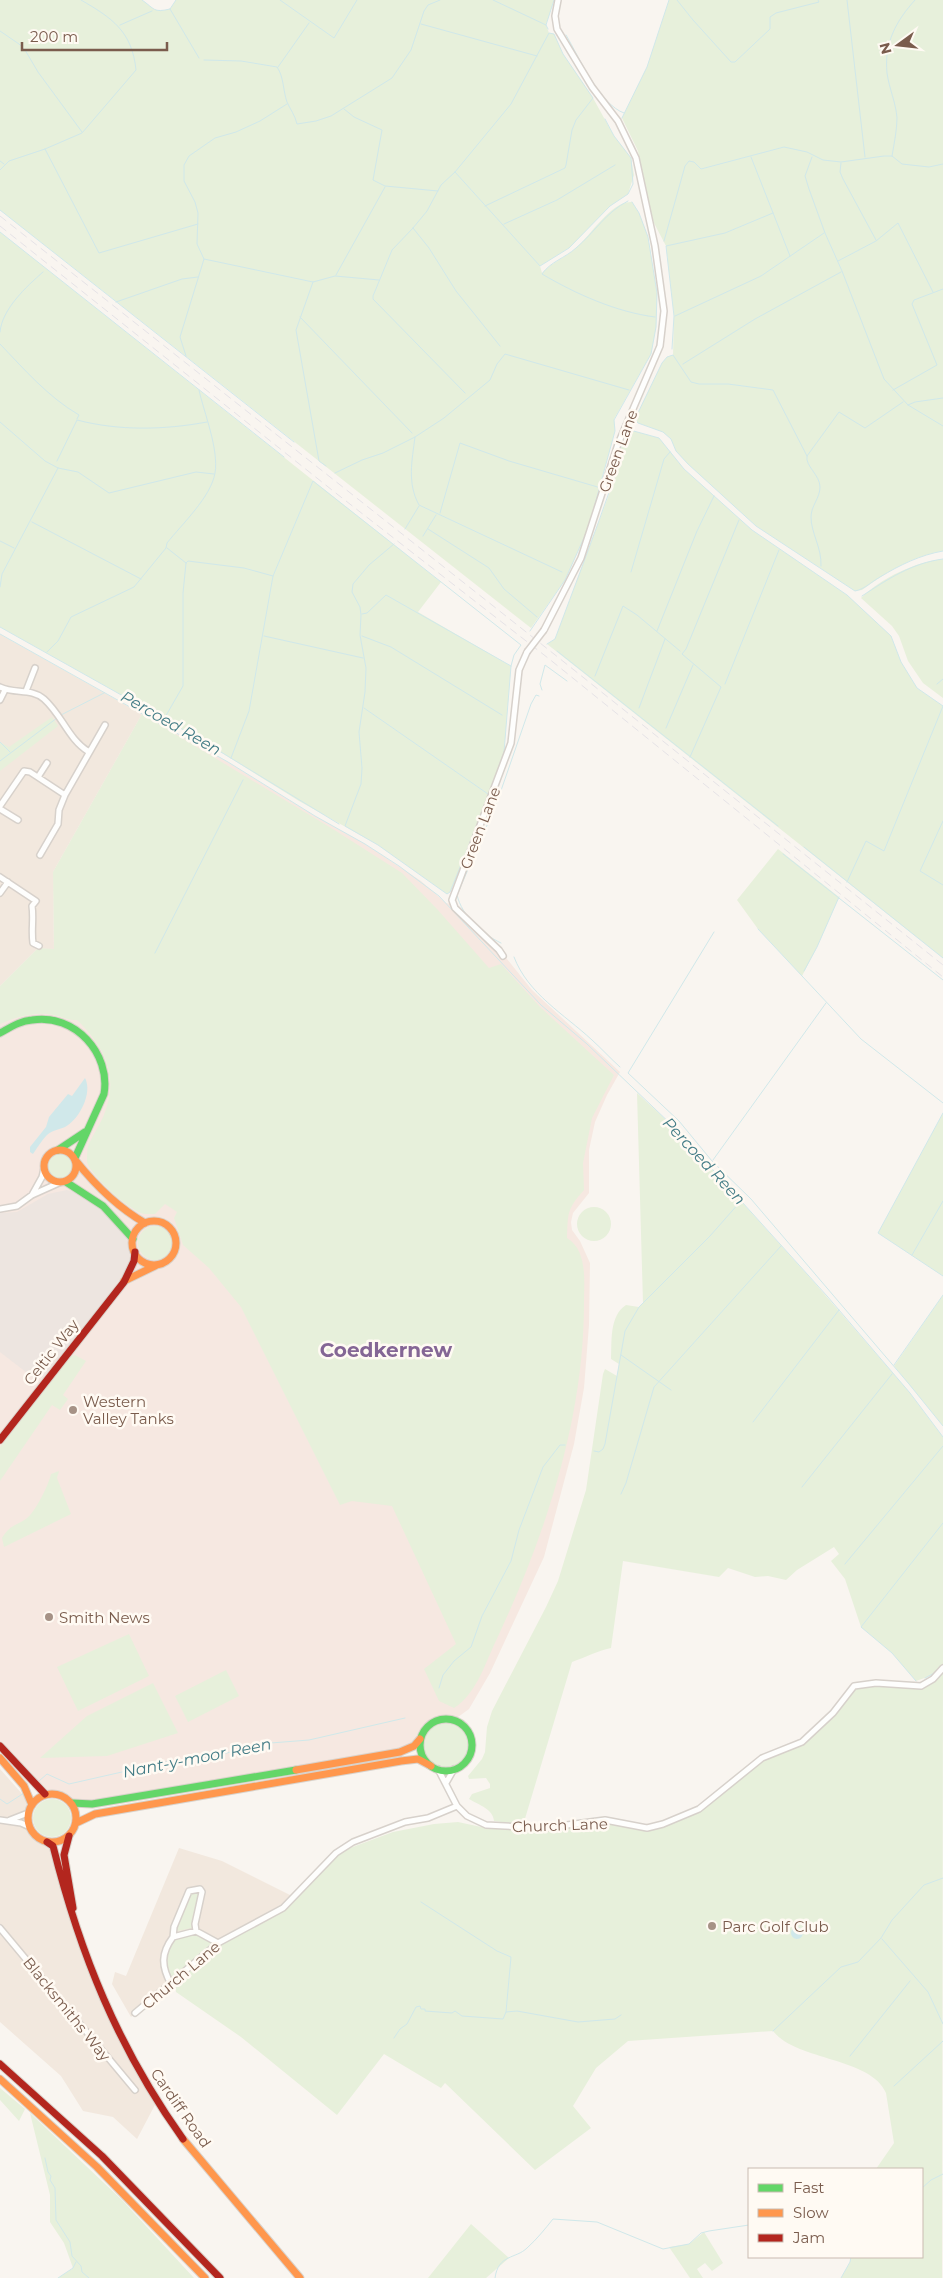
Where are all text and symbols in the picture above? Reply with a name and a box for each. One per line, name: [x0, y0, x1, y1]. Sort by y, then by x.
scale bar: [22, 20, 168, 52]
north arrow: [873, 20, 923, 70]
text: 200 m: [30, 27, 78, 46]
text: N: [875, 41, 896, 56]
street label: Green Lane: [594, 407, 642, 495]
water label: Percoed Reen: [118, 687, 224, 759]
street label: Green Lane: [456, 784, 504, 872]
water label: Percoed Reen: [659, 1113, 749, 1209]
street label: Celtic Way: [19, 1315, 83, 1389]
district label: Coedkernew: [320, 1338, 453, 1362]
place label: Western Valley Tanks: [83, 1392, 174, 1428]
marker: Western Valley Tanks: [67, 1404, 79, 1416]
place label: Smith News: [59, 1608, 150, 1627]
marker: Smith News: [43, 1611, 55, 1623]
water label: Nant-y-moor Reen: [121, 1734, 273, 1782]
street label: Church Lane: [512, 1814, 608, 1836]
place label: Parc Golf Club: [722, 1917, 829, 1936]
marker: Parc Golf Club: [706, 1920, 718, 1932]
street label: Church Lane: [138, 1937, 224, 2013]
street label: Blacksmiths Way: [19, 1953, 115, 2066]
street label: Cardiff Road: [147, 2065, 215, 2151]
legend: [748, 2168, 923, 2258]
text: Fast: [793, 2178, 824, 2197]
text: Slow: [793, 2203, 829, 2222]
text: Jam: [792, 2228, 825, 2247]

